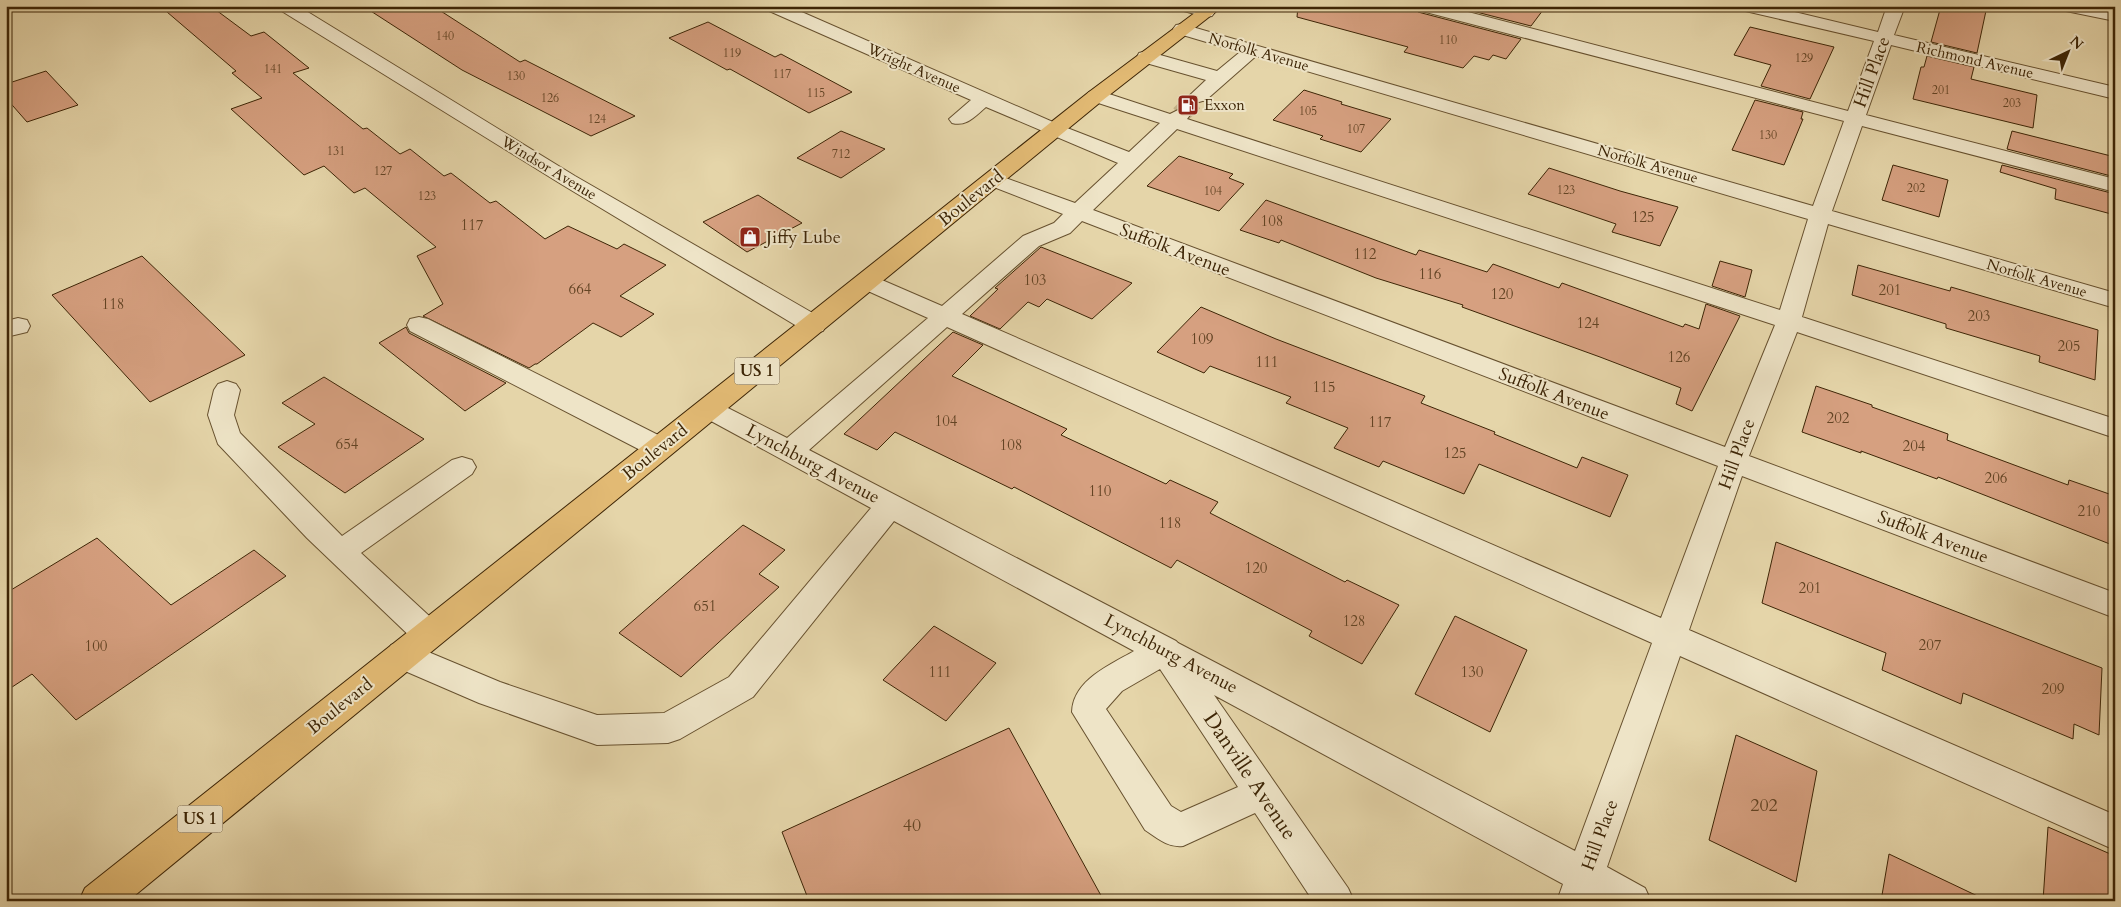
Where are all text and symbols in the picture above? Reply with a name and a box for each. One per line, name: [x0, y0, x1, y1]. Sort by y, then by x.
house number: 140: [436, 28, 454, 44]
street label: Norfolk Avenue: [1206, 28, 1312, 76]
north arrow: [2044, 28, 2094, 78]
house number: 110: [1439, 32, 1457, 48]
text: N: [2066, 32, 2087, 54]
street label: Hill Place: [1848, 33, 1896, 111]
street label: Richmond Avenue: [1914, 37, 2036, 83]
street label: Wright Avenue: [863, 38, 964, 98]
house number: 119: [723, 45, 741, 61]
house number: 129: [1795, 50, 1813, 66]
house number: 141: [264, 61, 282, 77]
house number: 117: [773, 66, 791, 82]
house number: 130: [507, 68, 525, 84]
house number: 201: [1932, 82, 1950, 98]
house number: 115: [807, 85, 825, 101]
house number: 126: [541, 90, 559, 106]
fuel station icon: Exxon: [1176, 93, 1200, 117]
place label: Exxon: [1204, 95, 1245, 115]
house number: 203: [2003, 95, 2021, 111]
house number: 105: [1299, 103, 1317, 119]
house number: 124: [588, 111, 606, 127]
house number: 107: [1347, 121, 1365, 137]
house number: 130: [1759, 127, 1777, 143]
street label: Windsor Avenue: [496, 131, 601, 205]
street label: Norfolk Avenue: [1595, 140, 1701, 188]
house number: 131: [327, 143, 345, 159]
house number: 712: [832, 146, 850, 162]
house number: 127: [374, 163, 392, 179]
street label: Boulevard: [933, 164, 1009, 232]
house number: 202: [1907, 180, 1925, 196]
house number: 123: [1557, 182, 1575, 198]
house number: 104: [1204, 183, 1222, 199]
house number: 123: [418, 188, 436, 204]
house number: 125: [1631, 207, 1655, 227]
house number: 108: [1260, 211, 1284, 231]
house number: 117: [460, 215, 484, 235]
street label: Suffolk Avenue: [1116, 217, 1234, 283]
shop icon: Jiffy Lube: [738, 225, 762, 249]
place label: Jiffy Lube: [763, 225, 841, 250]
house number: 112: [1353, 244, 1377, 264]
street label: Norfolk Avenue: [1984, 254, 2090, 302]
house number: 116: [1418, 264, 1442, 284]
house number: 103: [1023, 270, 1047, 290]
house number: 664: [568, 279, 592, 299]
house number: 201: [1878, 280, 1902, 300]
house number: 120: [1490, 284, 1514, 304]
house number: 118: [101, 294, 125, 314]
house number: 203: [1967, 306, 1991, 326]
house number: 124: [1576, 313, 1600, 333]
house number: 109: [1190, 329, 1214, 349]
house number: 205: [2057, 336, 2081, 356]
house number: 126: [1667, 347, 1691, 367]
house number: 111: [1255, 352, 1279, 372]
road number: US 1: [734, 358, 780, 384]
street label: Suffolk Avenue: [1495, 361, 1613, 427]
house number: 115: [1312, 377, 1336, 397]
house number: 202: [1826, 408, 1850, 428]
house number: 104: [934, 411, 958, 431]
house number: 117: [1368, 412, 1392, 432]
street label: Hill Place: [1713, 415, 1761, 493]
street label: Boulevard: [617, 418, 693, 486]
street label: Lynchburg Avenue: [742, 418, 884, 510]
house number: 654: [335, 434, 359, 454]
house number: 108: [999, 435, 1023, 455]
house number: 204: [1902, 436, 1926, 456]
house number: 125: [1443, 443, 1467, 463]
house number: 206: [1984, 468, 2008, 488]
house number: 110: [1088, 481, 1112, 501]
house number: 210: [2077, 501, 2101, 521]
street label: Suffolk Avenue: [1874, 504, 1992, 570]
house number: 118: [1158, 513, 1182, 533]
house number: 120: [1244, 558, 1268, 578]
house number: 201: [1798, 578, 1822, 598]
house number: 651: [693, 596, 717, 616]
street label: Lynchburg Avenue: [1100, 608, 1242, 700]
house number: 128: [1342, 611, 1366, 631]
house number: 207: [1918, 635, 1942, 655]
house number: 100: [84, 636, 108, 656]
house number: 111: [928, 662, 952, 682]
house number: 130: [1460, 662, 1484, 682]
street label: Boulevard: [302, 672, 378, 740]
house number: 209: [2041, 679, 2065, 699]
street label: Danville Avenue: [1196, 706, 1304, 846]
house number: 202: [1750, 793, 1778, 818]
street label: Hill Place: [1576, 796, 1624, 874]
road number: US 1: [178, 806, 222, 832]
house number: 40: [903, 813, 921, 838]

